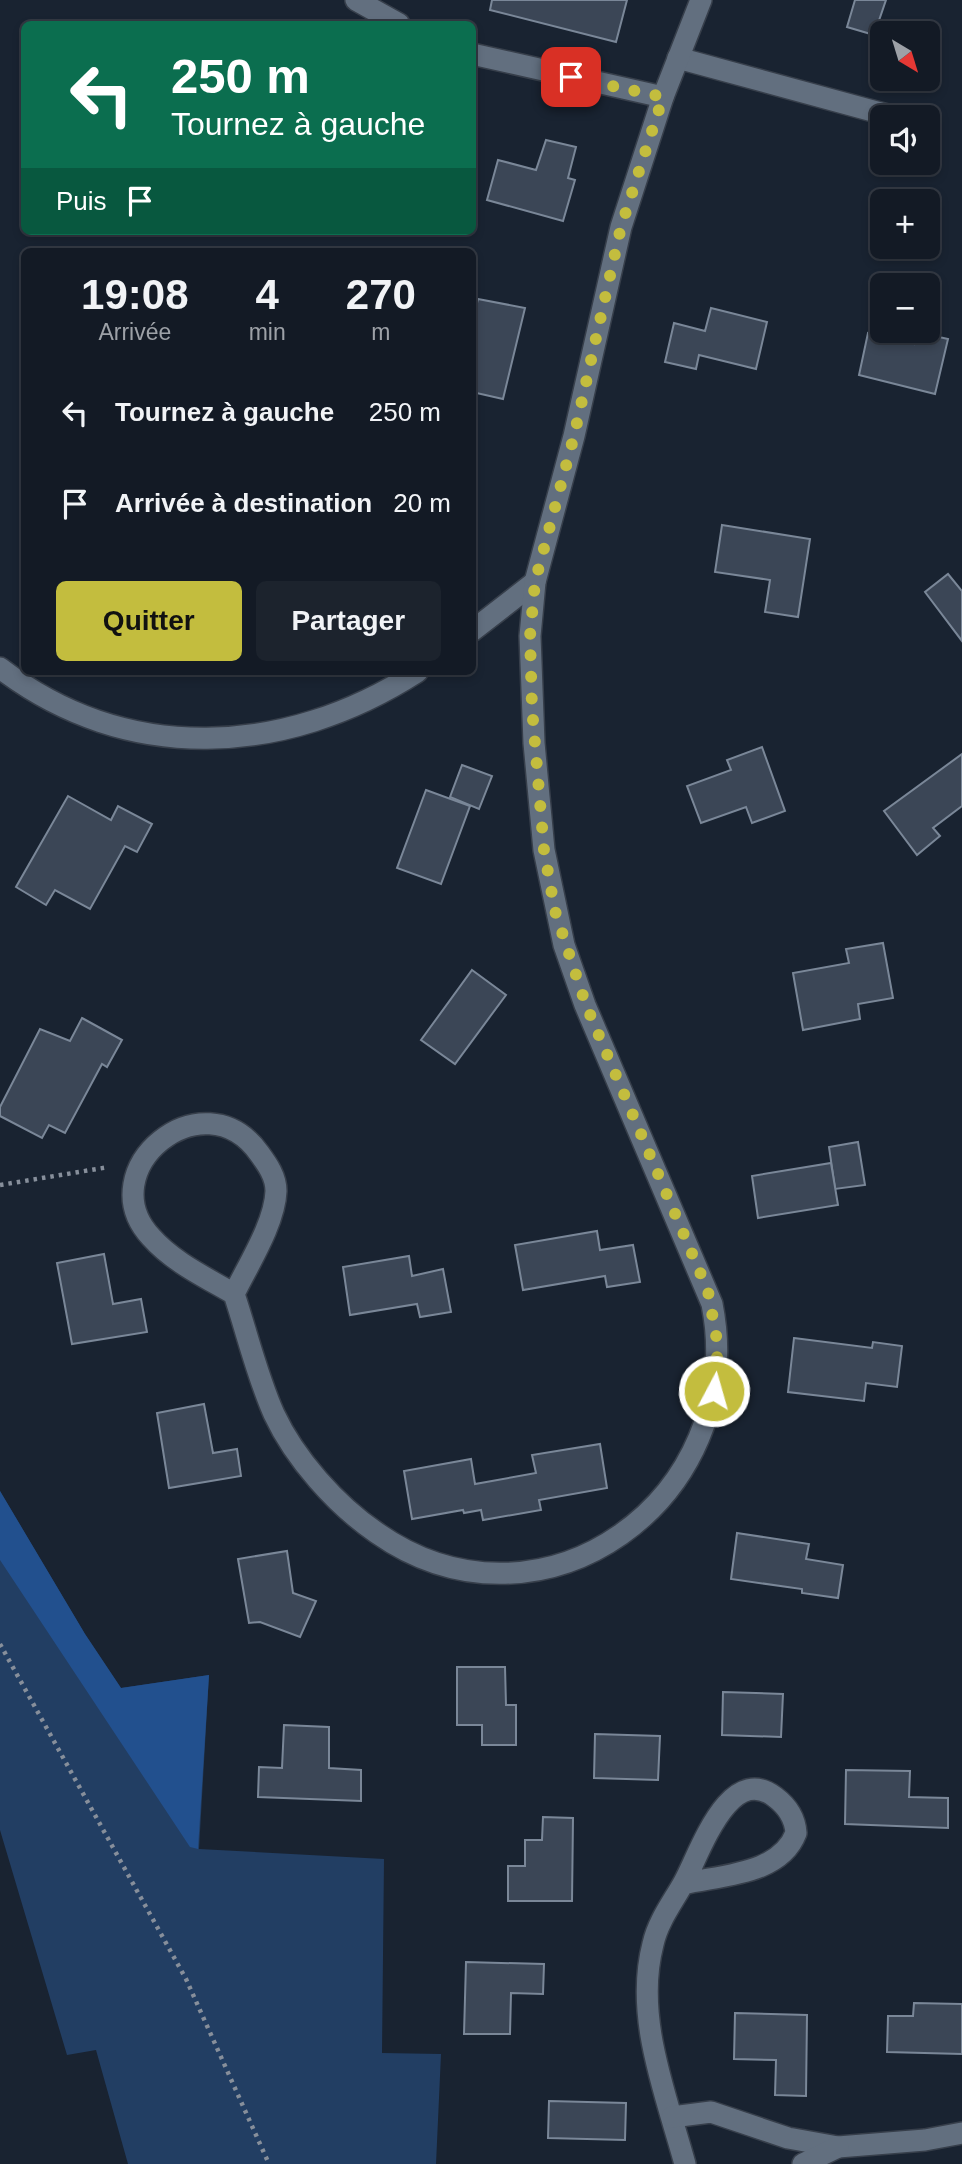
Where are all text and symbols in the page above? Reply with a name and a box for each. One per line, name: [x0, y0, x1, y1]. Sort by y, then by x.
north arrow: [870, 21, 940, 91]
map controls: [870, 21, 940, 343]
pin: [541, 47, 601, 107]
icon: left: [56, 49, 147, 140]
text: 250 m: [171, 49, 310, 103]
icon: arrive: [552, 58, 590, 96]
button: sound: [870, 105, 940, 175]
text: Tournez à gauche: [171, 106, 425, 142]
icon: arrive: [121, 182, 159, 220]
text: Puis: [56, 186, 107, 216]
button: +: [870, 189, 940, 259]
text: 19:08: [81, 271, 189, 318]
text: 4: [255, 271, 279, 318]
text: 270: [346, 271, 416, 318]
button: −: [870, 273, 940, 343]
text: Arrivée: [98, 319, 171, 345]
text: min: [249, 319, 286, 345]
text: m: [371, 319, 390, 345]
icon: left: [56, 394, 94, 432]
text: Tournez à gauche: [115, 397, 334, 427]
text: 250 m: [369, 397, 441, 427]
icon: arrive: [56, 485, 94, 523]
text: Arrivée à destination: [115, 488, 372, 518]
text: 20 m: [393, 488, 451, 518]
button: Quitter: [56, 581, 242, 661]
button: Partager: [256, 581, 441, 661]
position arrow: [677, 1354, 751, 1428]

